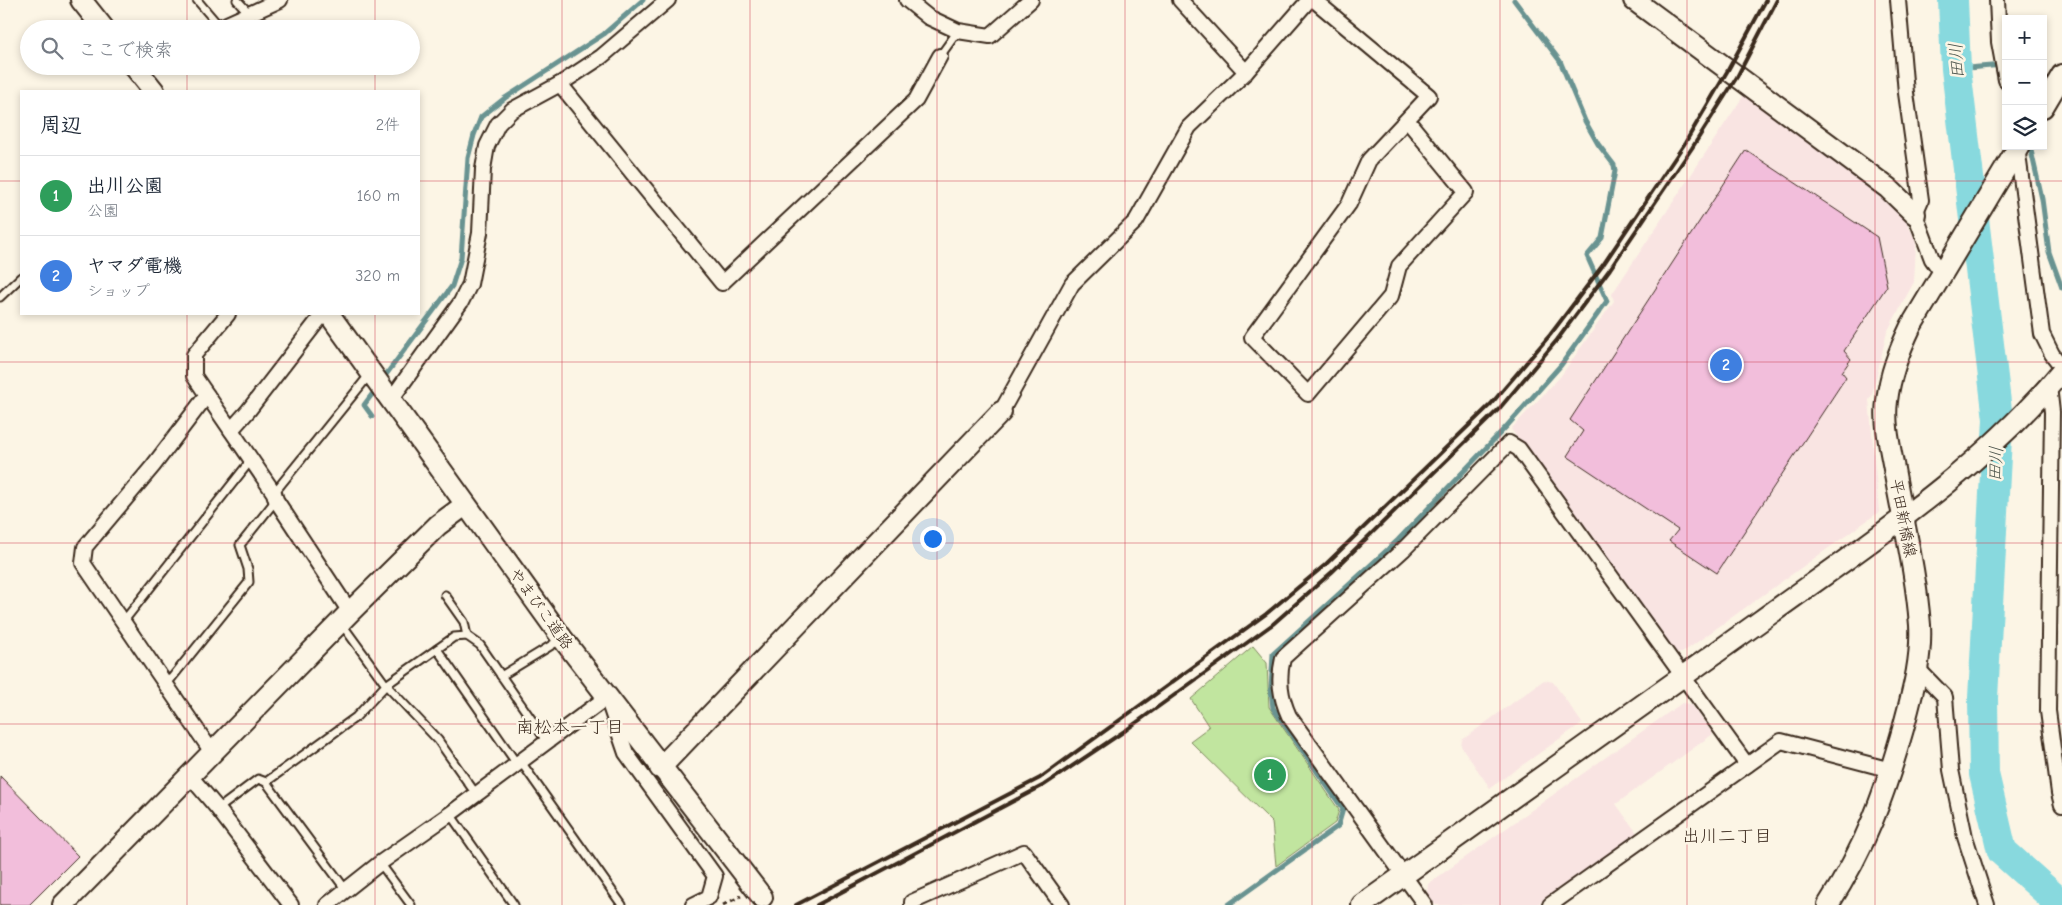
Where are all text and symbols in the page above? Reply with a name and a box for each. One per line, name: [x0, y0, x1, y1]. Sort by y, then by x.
map controls: [2002, 15, 2047, 150]
button: +: [2002, 15, 2047, 60]
search box: [20, 20, 420, 75]
icon: search: [38, 34, 66, 62]
text: ここで検索: [78, 39, 173, 61]
water label: 田川: [1945, 42, 1969, 80]
button: −: [2002, 60, 2047, 105]
button: layers: [2002, 105, 2047, 150]
text: 周辺: [40, 113, 82, 137]
text: 2件: [376, 116, 400, 134]
text: 出川公園: [87, 175, 163, 197]
text: 1: [53, 187, 59, 205]
text: 160 m: [357, 187, 400, 205]
text: 公園: [87, 202, 119, 220]
text: ヤマダ電機: [87, 255, 182, 277]
text: 2: [52, 267, 60, 285]
text: 320 m: [355, 267, 400, 285]
text: ショップ: [87, 282, 150, 300]
pin: 2: [1710, 346, 1742, 384]
water label: 田川: [1985, 445, 2007, 483]
street label: 平田新橋線: [1887, 477, 1919, 559]
your location: [920, 526, 946, 552]
street label: やまびこ道路: [506, 565, 576, 653]
district label: 南松本一丁目: [516, 717, 624, 738]
pin: 1: [1254, 756, 1286, 794]
district label: 出川二丁目: [1682, 826, 1772, 847]

